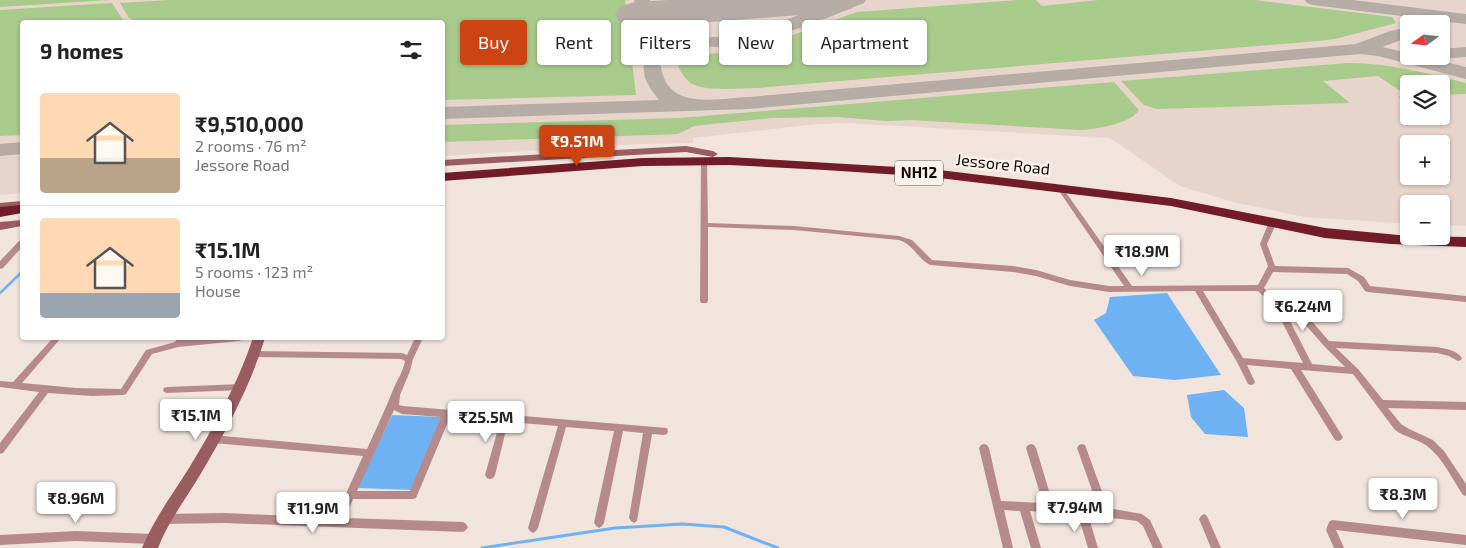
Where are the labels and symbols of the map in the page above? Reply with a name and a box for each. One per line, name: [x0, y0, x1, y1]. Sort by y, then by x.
north arrow: [1400, 15, 1450, 65]
pin: ₹9.51M: [536, 124, 618, 167]
street label: Jessore Road: [955, 149, 1051, 178]
road number: NH12: [895, 160, 943, 186]
pin: ₹18.9M: [1101, 234, 1183, 277]
pin: ₹6.24M: [1262, 290, 1344, 332]
pin: ₹15.1M: [155, 398, 237, 441]
pin: ₹25.5M: [445, 400, 527, 443]
pin: ₹8.3M: [1368, 478, 1438, 520]
pin: ₹8.96M: [35, 482, 117, 524]
pin: ₹7.94M: [1034, 490, 1116, 533]
pin: ₹11.9M: [272, 492, 354, 534]

